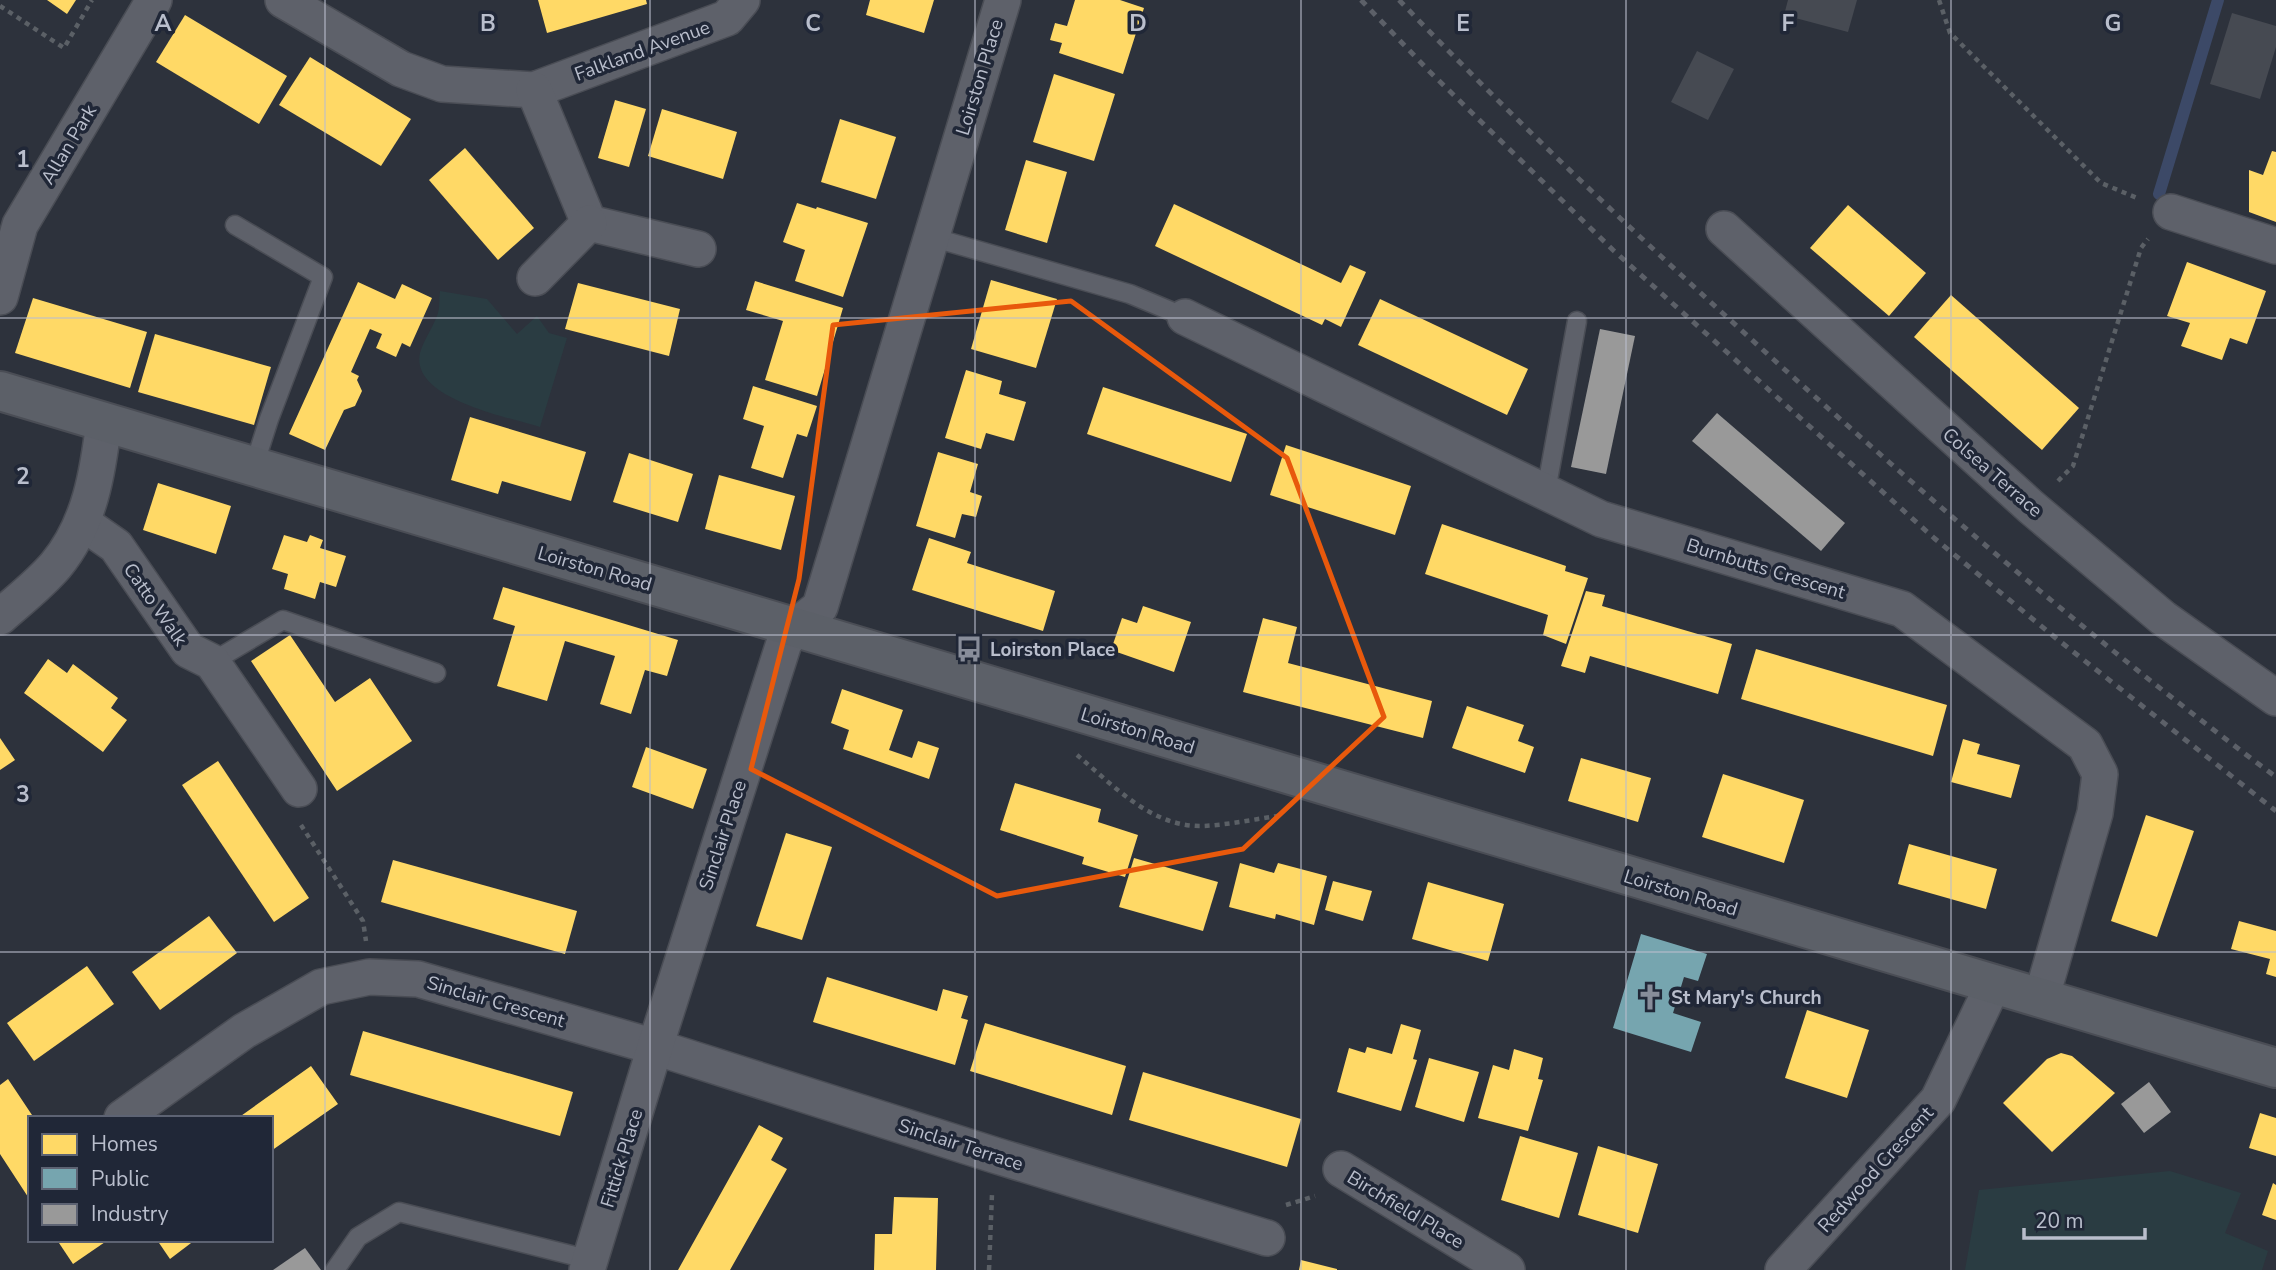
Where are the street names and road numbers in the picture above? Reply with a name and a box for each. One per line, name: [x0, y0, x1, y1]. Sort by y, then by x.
street label: Falkland Avenue: [571, 14, 714, 87]
street label: Loirston Place: [950, 16, 1010, 139]
street label: Allan Park: [35, 99, 103, 189]
street label: Colsea Terrace: [1937, 422, 2048, 524]
street label: Burnbutts Crescent: [1683, 532, 1849, 606]
street label: Loirston Road: [534, 540, 655, 598]
street label: Catto Walk: [117, 558, 194, 652]
street label: Loirston Road: [1078, 701, 1198, 761]
street label: Sinclair Place: [693, 777, 753, 893]
street label: Loirston Road: [1621, 863, 1741, 923]
street label: Sinclair Crescent: [424, 970, 568, 1034]
street label: Redwood Crescent: [1812, 1101, 1940, 1238]
street label: Fittick Place: [595, 1106, 649, 1211]
street label: Sinclair Terrace: [895, 1113, 1026, 1177]
street label: Birchfield Place: [1342, 1165, 1469, 1255]

